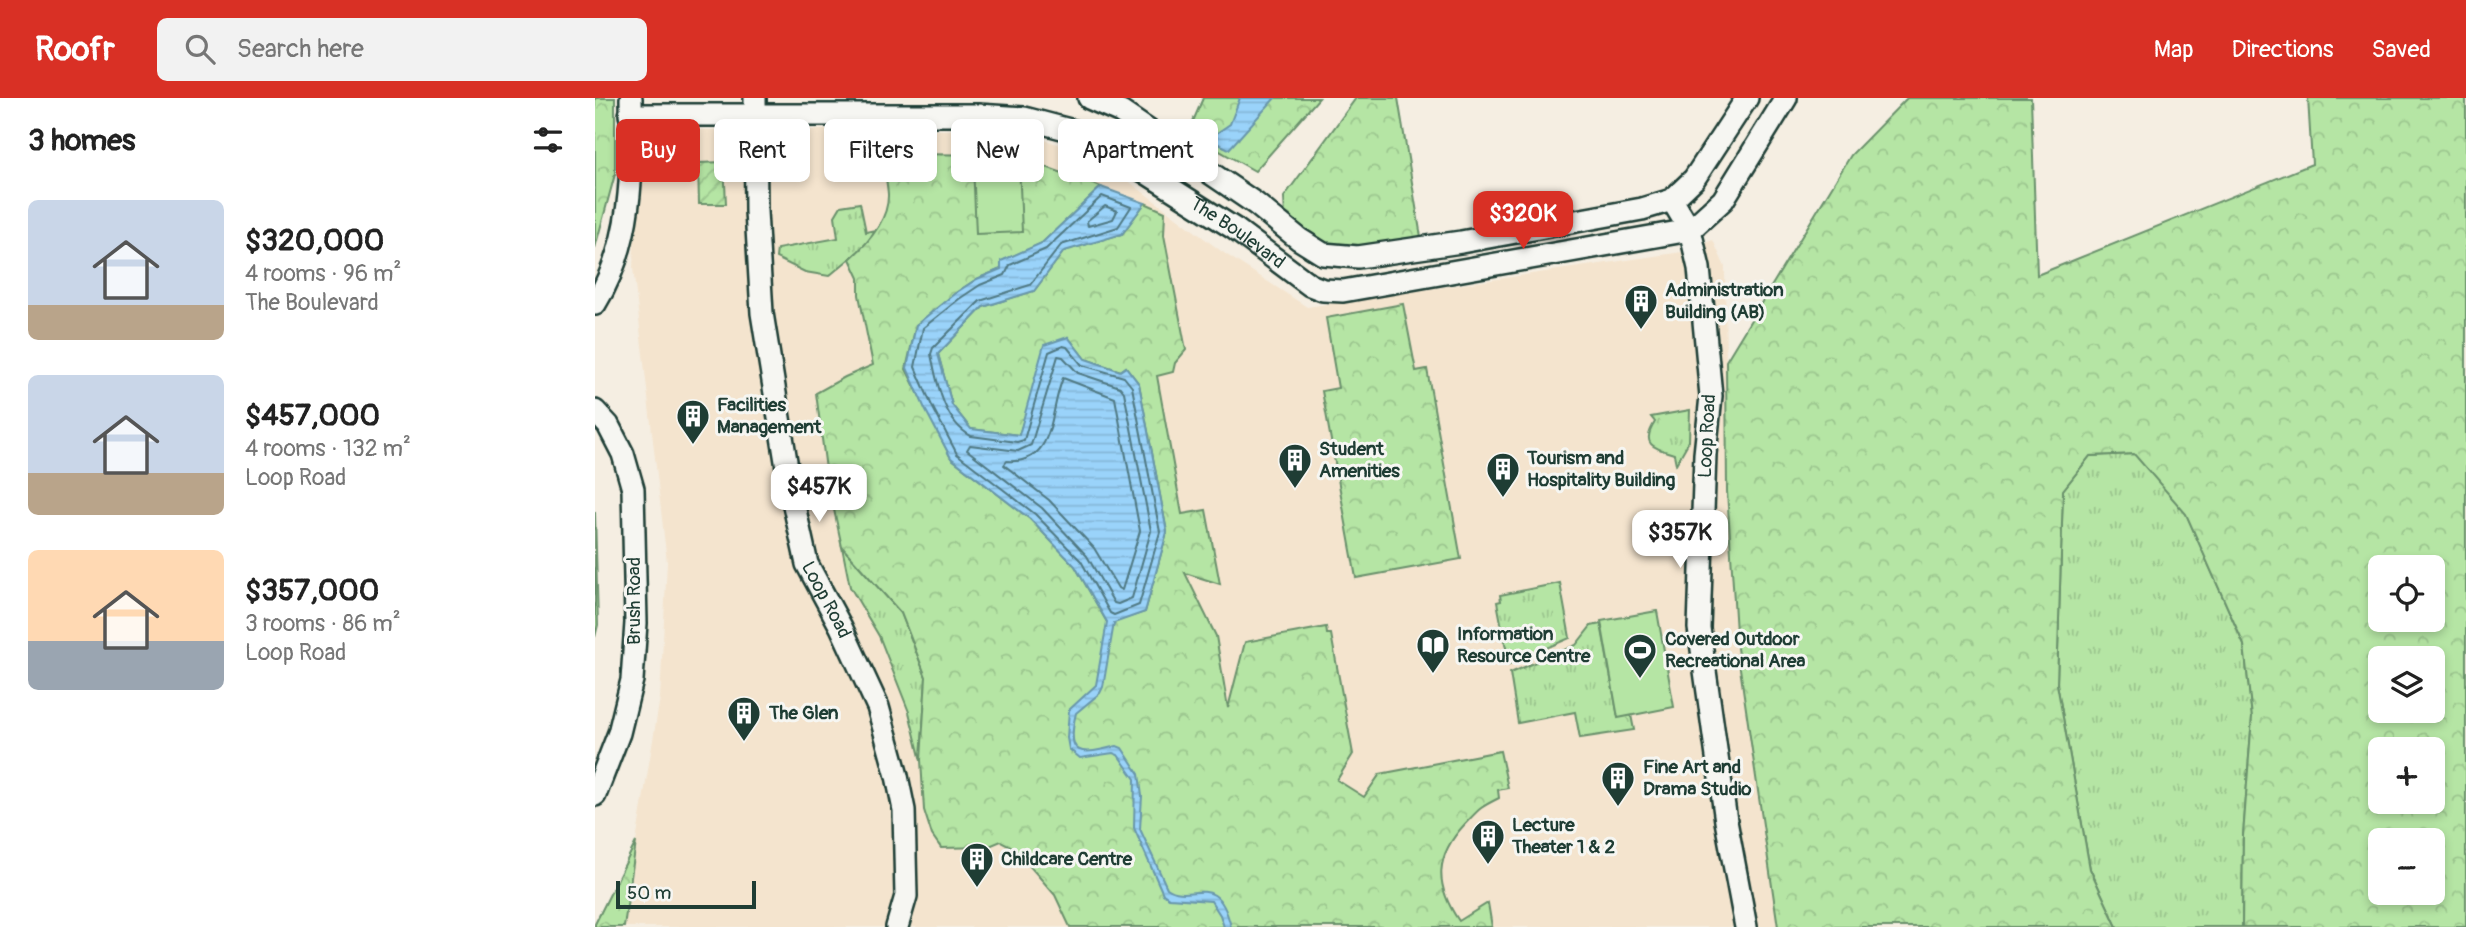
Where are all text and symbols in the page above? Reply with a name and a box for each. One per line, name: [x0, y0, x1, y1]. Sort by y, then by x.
search box: [157, 18, 647, 81]
text: Roofr: [35, 29, 115, 70]
icon: search: [181, 30, 219, 68]
text: Search here: [237, 33, 364, 65]
text: Map: [2154, 35, 2194, 64]
text: Directions: [2232, 35, 2333, 64]
text: Saved: [2371, 35, 2431, 64]
chip: Buy: [616, 119, 700, 182]
chip: Rent: [714, 119, 810, 182]
chip: Filters: [824, 119, 937, 182]
chip: New: [951, 119, 1044, 182]
chip: Apartment: [1058, 119, 1218, 182]
icon: filters: [529, 121, 567, 159]
text: 3 homes: [28, 122, 135, 159]
street label: The Boulevard: [1186, 192, 1290, 274]
pin: $320K: [1474, 192, 1572, 251]
text: $320K: [1489, 199, 1557, 228]
text: $320,000: [245, 222, 384, 259]
icon: home: [84, 228, 168, 312]
text: 4 rooms · 96 m²: [245, 259, 401, 288]
place label: Administration Building (AB): [1665, 278, 1784, 324]
building icon: Administration Building (AB): [1622, 282, 1660, 331]
text: The Boulevard: [245, 288, 379, 317]
place label: Facilities Management: [717, 393, 823, 439]
street label: Loop Road: [1693, 394, 1721, 478]
text: $457,000: [245, 397, 380, 434]
building icon: Facilities Management: [674, 397, 712, 446]
icon: home: [84, 403, 168, 487]
text: 4 rooms · 132 m²: [245, 434, 411, 463]
place label: Student Amenities: [1319, 437, 1400, 483]
building icon: Student Amenities: [1276, 441, 1314, 490]
place label: Tourism and Hospitality Building: [1526, 446, 1676, 492]
building icon: Tourism and Hospitality Building: [1484, 450, 1522, 499]
text: Loop Road: [245, 463, 346, 492]
pin: $457K: [770, 464, 868, 524]
text: $457K: [787, 472, 851, 501]
pin: $357K: [1631, 510, 1729, 570]
text: $357K: [1648, 518, 1712, 547]
map controls: [2368, 555, 2445, 905]
button: locate: [2368, 555, 2445, 632]
street label: Brush Road: [622, 557, 646, 645]
street label: Loop Road: [796, 557, 857, 642]
text: $357,000: [245, 572, 379, 609]
icon: home: [84, 578, 168, 662]
text: 3 rooms · 86 m²: [245, 609, 401, 638]
place label: Information Resource Centre: [1457, 622, 1591, 668]
library icon: Information Resource Centre: [1414, 626, 1452, 675]
place label: Covered Outdoor Recreational Area: [1665, 627, 1805, 673]
sports icon: Covered Outdoor Recreational Area: [1621, 631, 1659, 680]
text: Loop Road: [245, 638, 346, 667]
button: layers: [2368, 646, 2445, 723]
building icon: The Glen: [725, 694, 763, 743]
place label: The Glen: [768, 701, 839, 725]
button: +: [2368, 737, 2445, 814]
place label: Fine Art and Drama Studio: [1643, 755, 1752, 801]
building icon: Fine Art and Drama Studio: [1599, 759, 1637, 808]
place label: Lecture Theater 1 & 2: [1511, 813, 1616, 859]
building icon: Lecture Theater 1 & 2: [1469, 817, 1507, 866]
button: −: [2368, 828, 2445, 905]
building icon: Childcare Centre: [958, 840, 996, 889]
place label: Childcare Centre: [1001, 847, 1133, 871]
scale bar: [616, 878, 756, 910]
text: 50 m: [627, 881, 671, 905]

